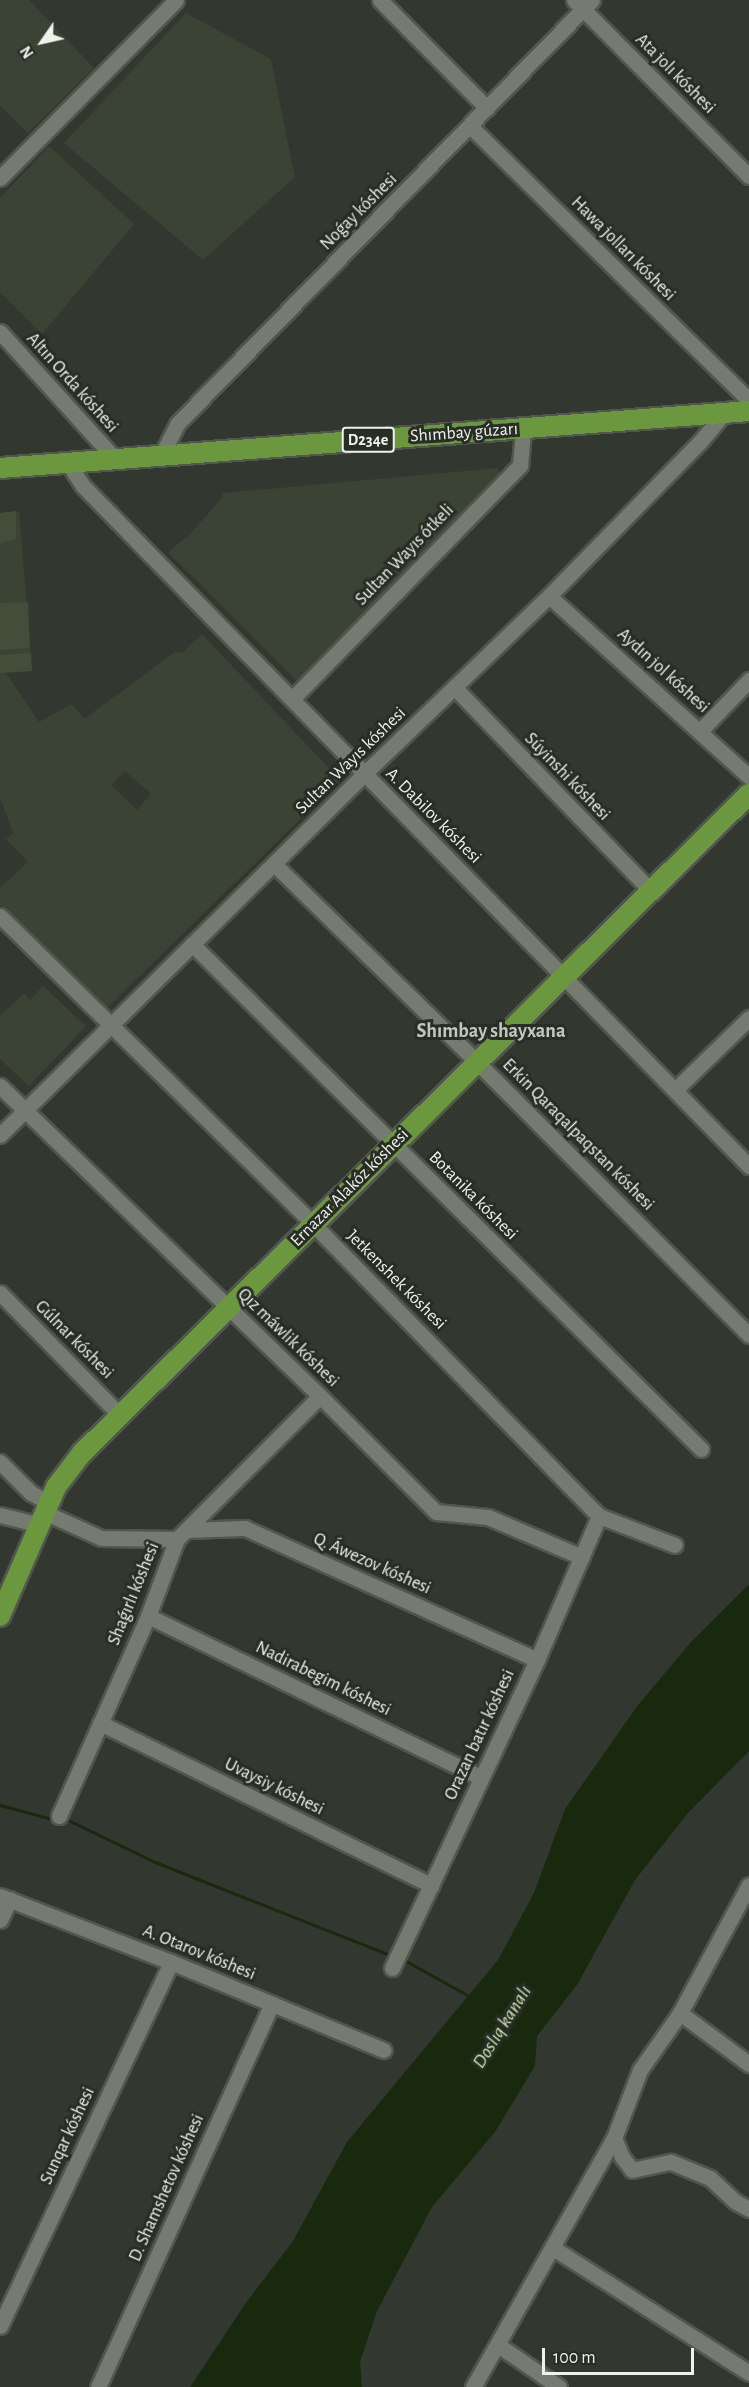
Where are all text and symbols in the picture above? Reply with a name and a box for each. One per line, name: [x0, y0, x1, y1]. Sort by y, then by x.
north arrow: [12, 12, 72, 72]
street label: Ata jolı kóshesi: [630, 29, 720, 119]
text: N: [17, 43, 37, 61]
street label: Noǵay kóshesi: [316, 169, 402, 255]
street label: Hawa jolları kóshesi: [566, 192, 680, 306]
street label: Altın Orda kóshesi: [21, 329, 123, 437]
street label: Shımbay gúzarı: [409, 418, 519, 448]
road number: D234e: [341, 427, 395, 453]
street label: Sultan Wayıs ótkeli: [351, 500, 459, 610]
street label: Aydın jol kóshesi: [612, 624, 714, 718]
street label: Sultan Wayıs kóshesi: [291, 703, 411, 819]
street label: Súyinshi kóshesi: [520, 728, 614, 826]
street label: A. Dabilov kóshesi: [381, 764, 485, 868]
district label: Shımbay shayxana: [416, 1019, 566, 1043]
street label: Erkin Qaraqalpaqstan kóshesi: [497, 1054, 659, 1216]
street label: Ernazar Alakóz kóshesi: [286, 1124, 414, 1252]
street label: Botanika kóshesi: [424, 1147, 522, 1245]
street label: Jetkenshek kóshesi: [342, 1226, 450, 1334]
street label: Qız máwlik kóshesi: [233, 1284, 343, 1392]
street label: Gúlnar kóshesi: [30, 1296, 118, 1384]
street label: Q. Áwezov kóshesi: [310, 1528, 434, 1600]
street label: Shaǵırlı kóshesi: [104, 1540, 164, 1648]
street label: Nadirabegim kóshesi: [252, 1637, 394, 1721]
street label: Orazan batır kóshesi: [440, 1666, 520, 1804]
street label: Uvaysiy kóshesi: [221, 1754, 327, 1820]
street label: A. Otarov kóshesi: [139, 1921, 259, 1985]
water label: Doslıq kanalı: [467, 1981, 537, 2073]
street label: Sunqar kóshesi: [36, 2084, 100, 2188]
street label: D. Shamshetov kóshesi: [125, 2111, 209, 2265]
scale bar: [545, 2336, 696, 2374]
text: 100 m: [553, 2349, 596, 2367]

